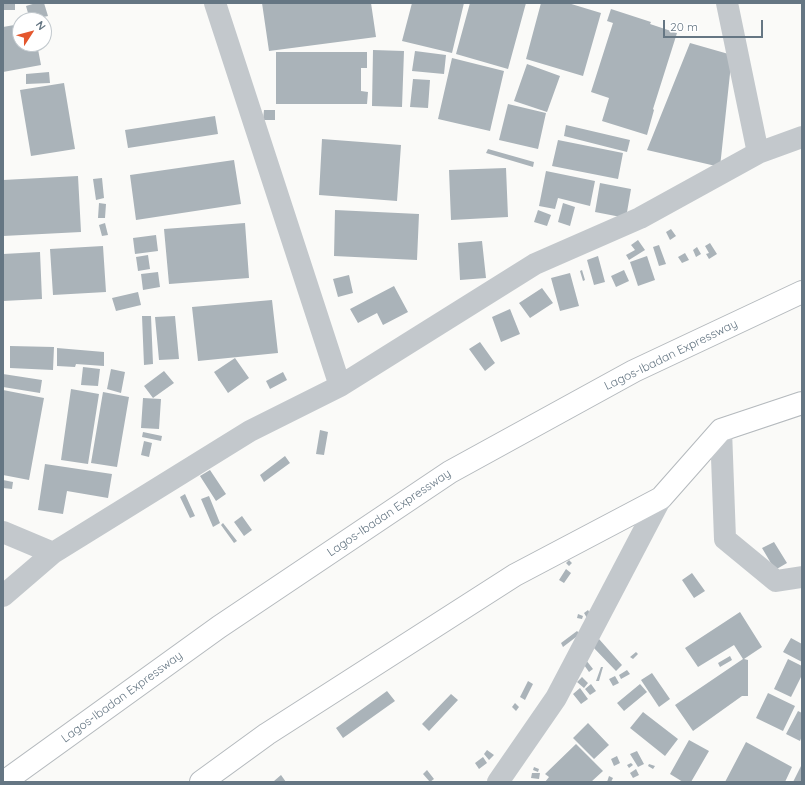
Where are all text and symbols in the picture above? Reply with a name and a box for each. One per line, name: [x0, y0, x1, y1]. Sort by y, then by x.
north arrow: [12, 12, 52, 52]
scale bar: [665, 12, 765, 38]
text: N: [33, 18, 49, 33]
text: 20 m: [670, 19, 698, 34]
street label: Lagos-Ibadan Expressway: [602, 316, 740, 394]
street label: Lagos-Ibadan Expressway: [324, 466, 454, 560]
street label: Lagos-Ibadan Expressway: [59, 648, 185, 746]

